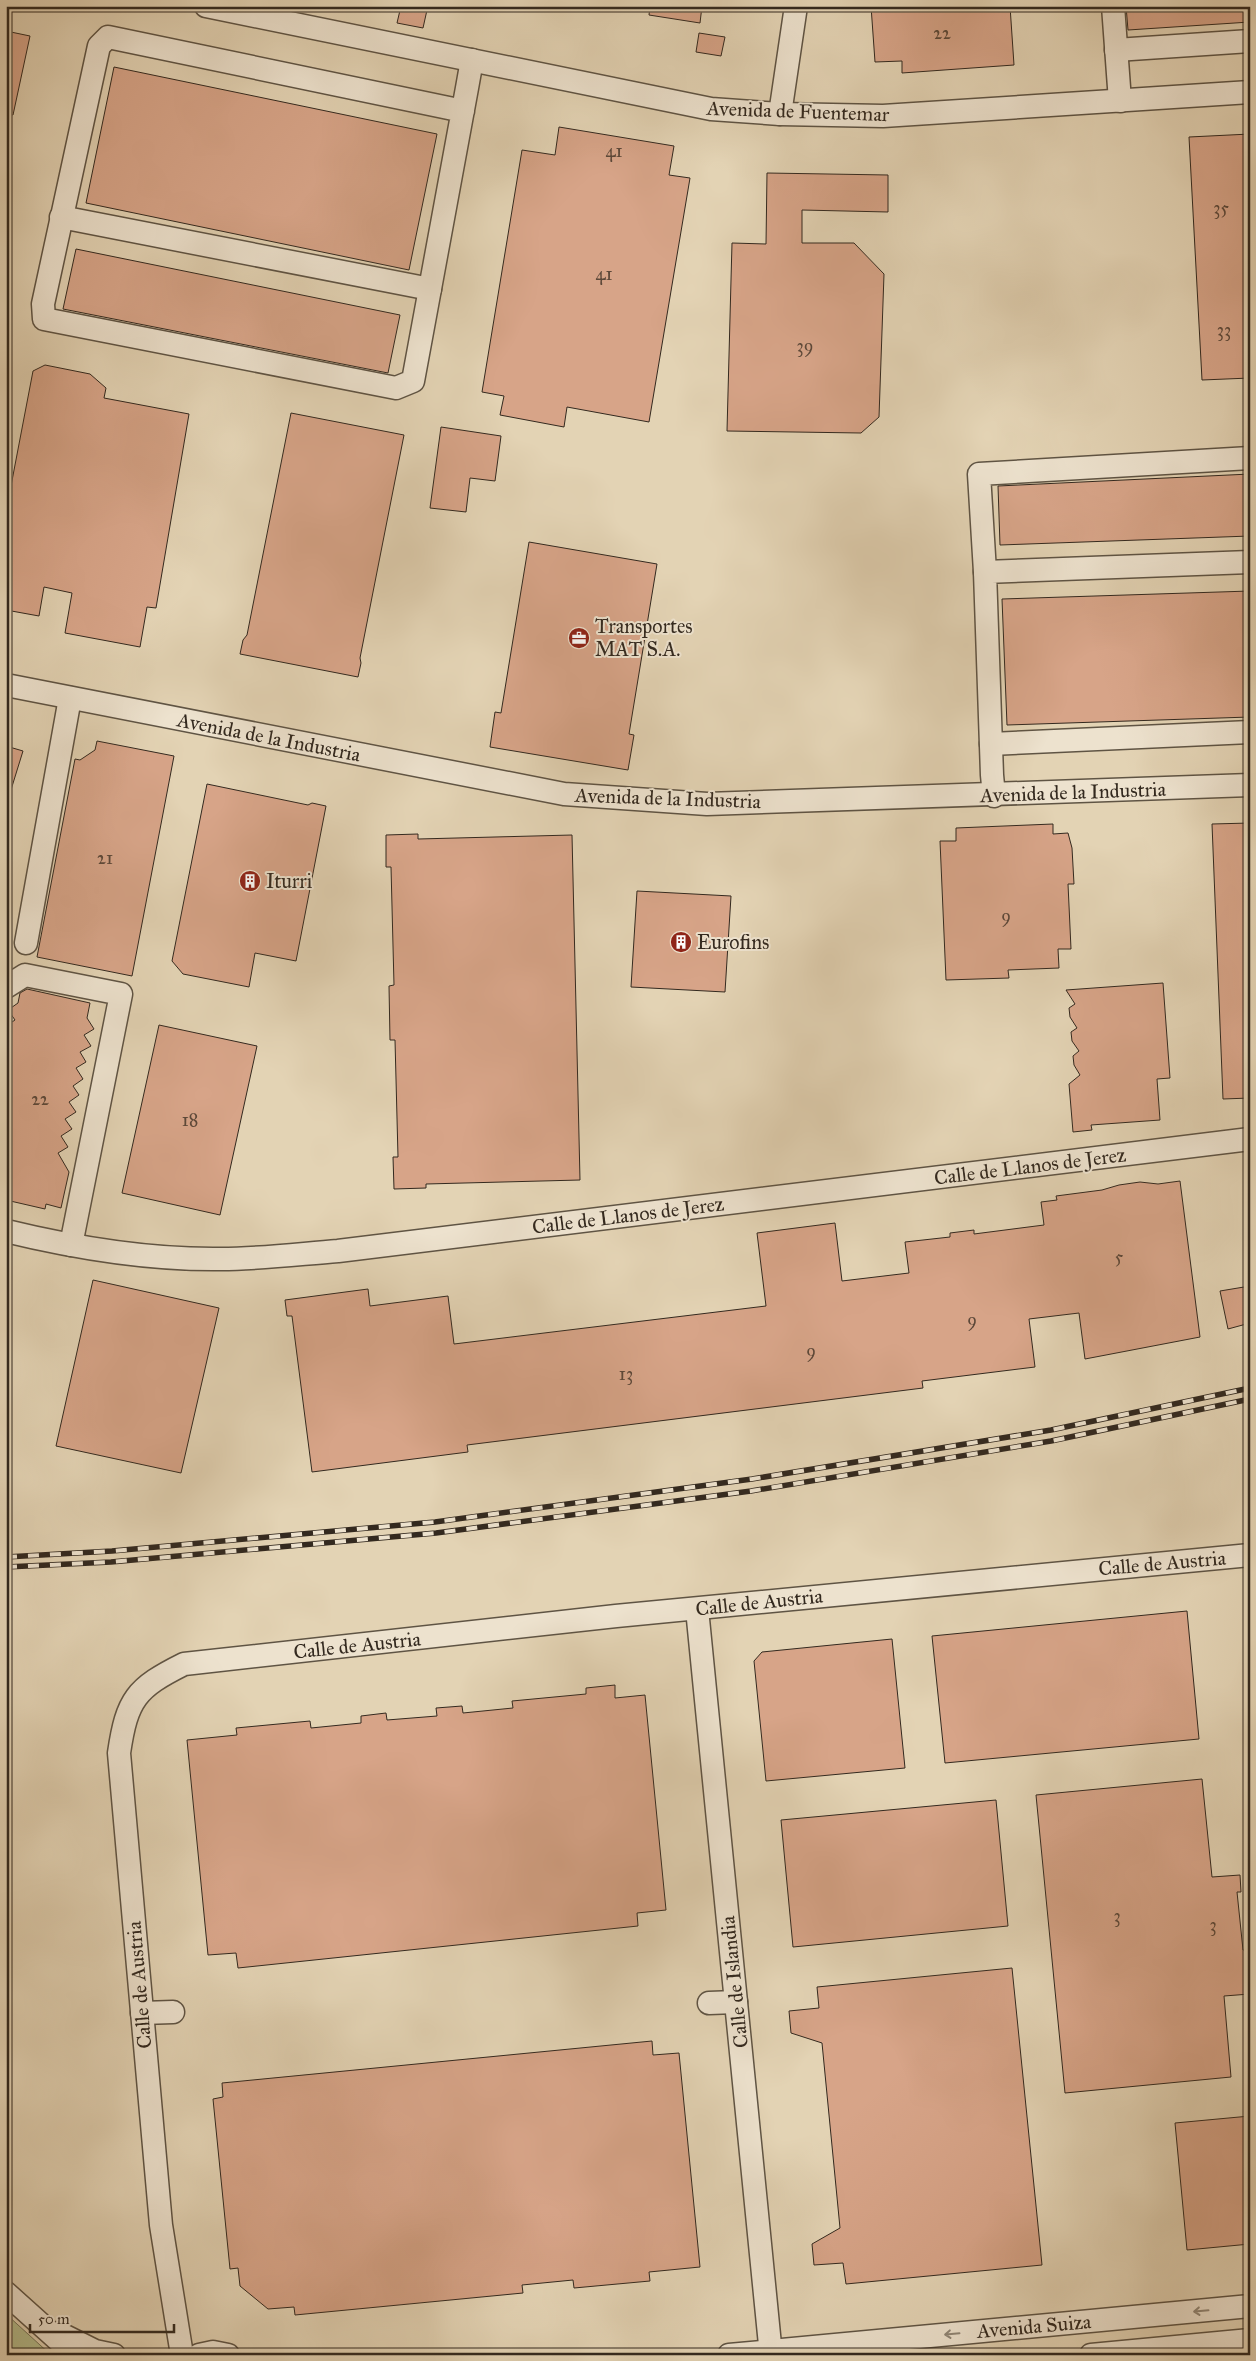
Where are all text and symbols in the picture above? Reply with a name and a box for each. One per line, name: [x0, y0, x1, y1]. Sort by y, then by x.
house number: 22: [933, 22, 951, 44]
street label: Avenida de Fuentemar: [705, 96, 890, 126]
house number: 41: [605, 140, 623, 162]
house number: 35: [1213, 197, 1229, 219]
house number: 41: [595, 263, 613, 285]
house number: 33: [1217, 319, 1231, 341]
house number: 39: [797, 335, 813, 357]
place label: Transportes MAT S.A.: [595, 614, 693, 661]
office icon: Transportes MAT S.A.: [567, 626, 591, 650]
street label: Avenida de la Industria: [174, 707, 363, 767]
street label: Avenida de la Industria: [979, 777, 1167, 807]
street label: Avenida de la Industria: [574, 783, 762, 813]
house number: 21: [97, 847, 113, 869]
building icon: Iturri: [238, 869, 262, 893]
place label: Iturri: [266, 869, 313, 893]
house number: 9: [1001, 905, 1011, 927]
building icon: Eurofins: [669, 930, 693, 954]
place label: Eurofins: [697, 930, 769, 954]
house number: 22: [31, 1088, 49, 1110]
house number: 18: [182, 1109, 198, 1131]
street label: Calle de Llanos de Jerez: [933, 1142, 1127, 1191]
street label: Calle de Llanos de Jerez: [531, 1191, 725, 1240]
house number: 5: [1115, 1246, 1124, 1268]
house number: 9: [967, 1309, 977, 1331]
house number: 9: [806, 1340, 816, 1362]
house number: 13: [619, 1363, 633, 1385]
street label: Calle de Austria: [1097, 1545, 1227, 1581]
street label: Calle de Austria: [694, 1583, 824, 1621]
street label: Calle de Austria: [292, 1626, 422, 1664]
house number: 3: [1113, 1905, 1121, 1927]
street label: Calle de Islandia: [715, 1914, 753, 2049]
house number: 3: [1209, 1914, 1217, 1936]
street label: Calle de Austria: [121, 1920, 157, 2050]
scale bar: [30, 2301, 174, 2333]
one-way arrow: [1194, 2306, 1210, 2315]
street label: Avenida Suiza: [975, 2309, 1093, 2343]
text: 50 m: [38, 2310, 70, 2328]
one-way arrow: [945, 2329, 961, 2338]

